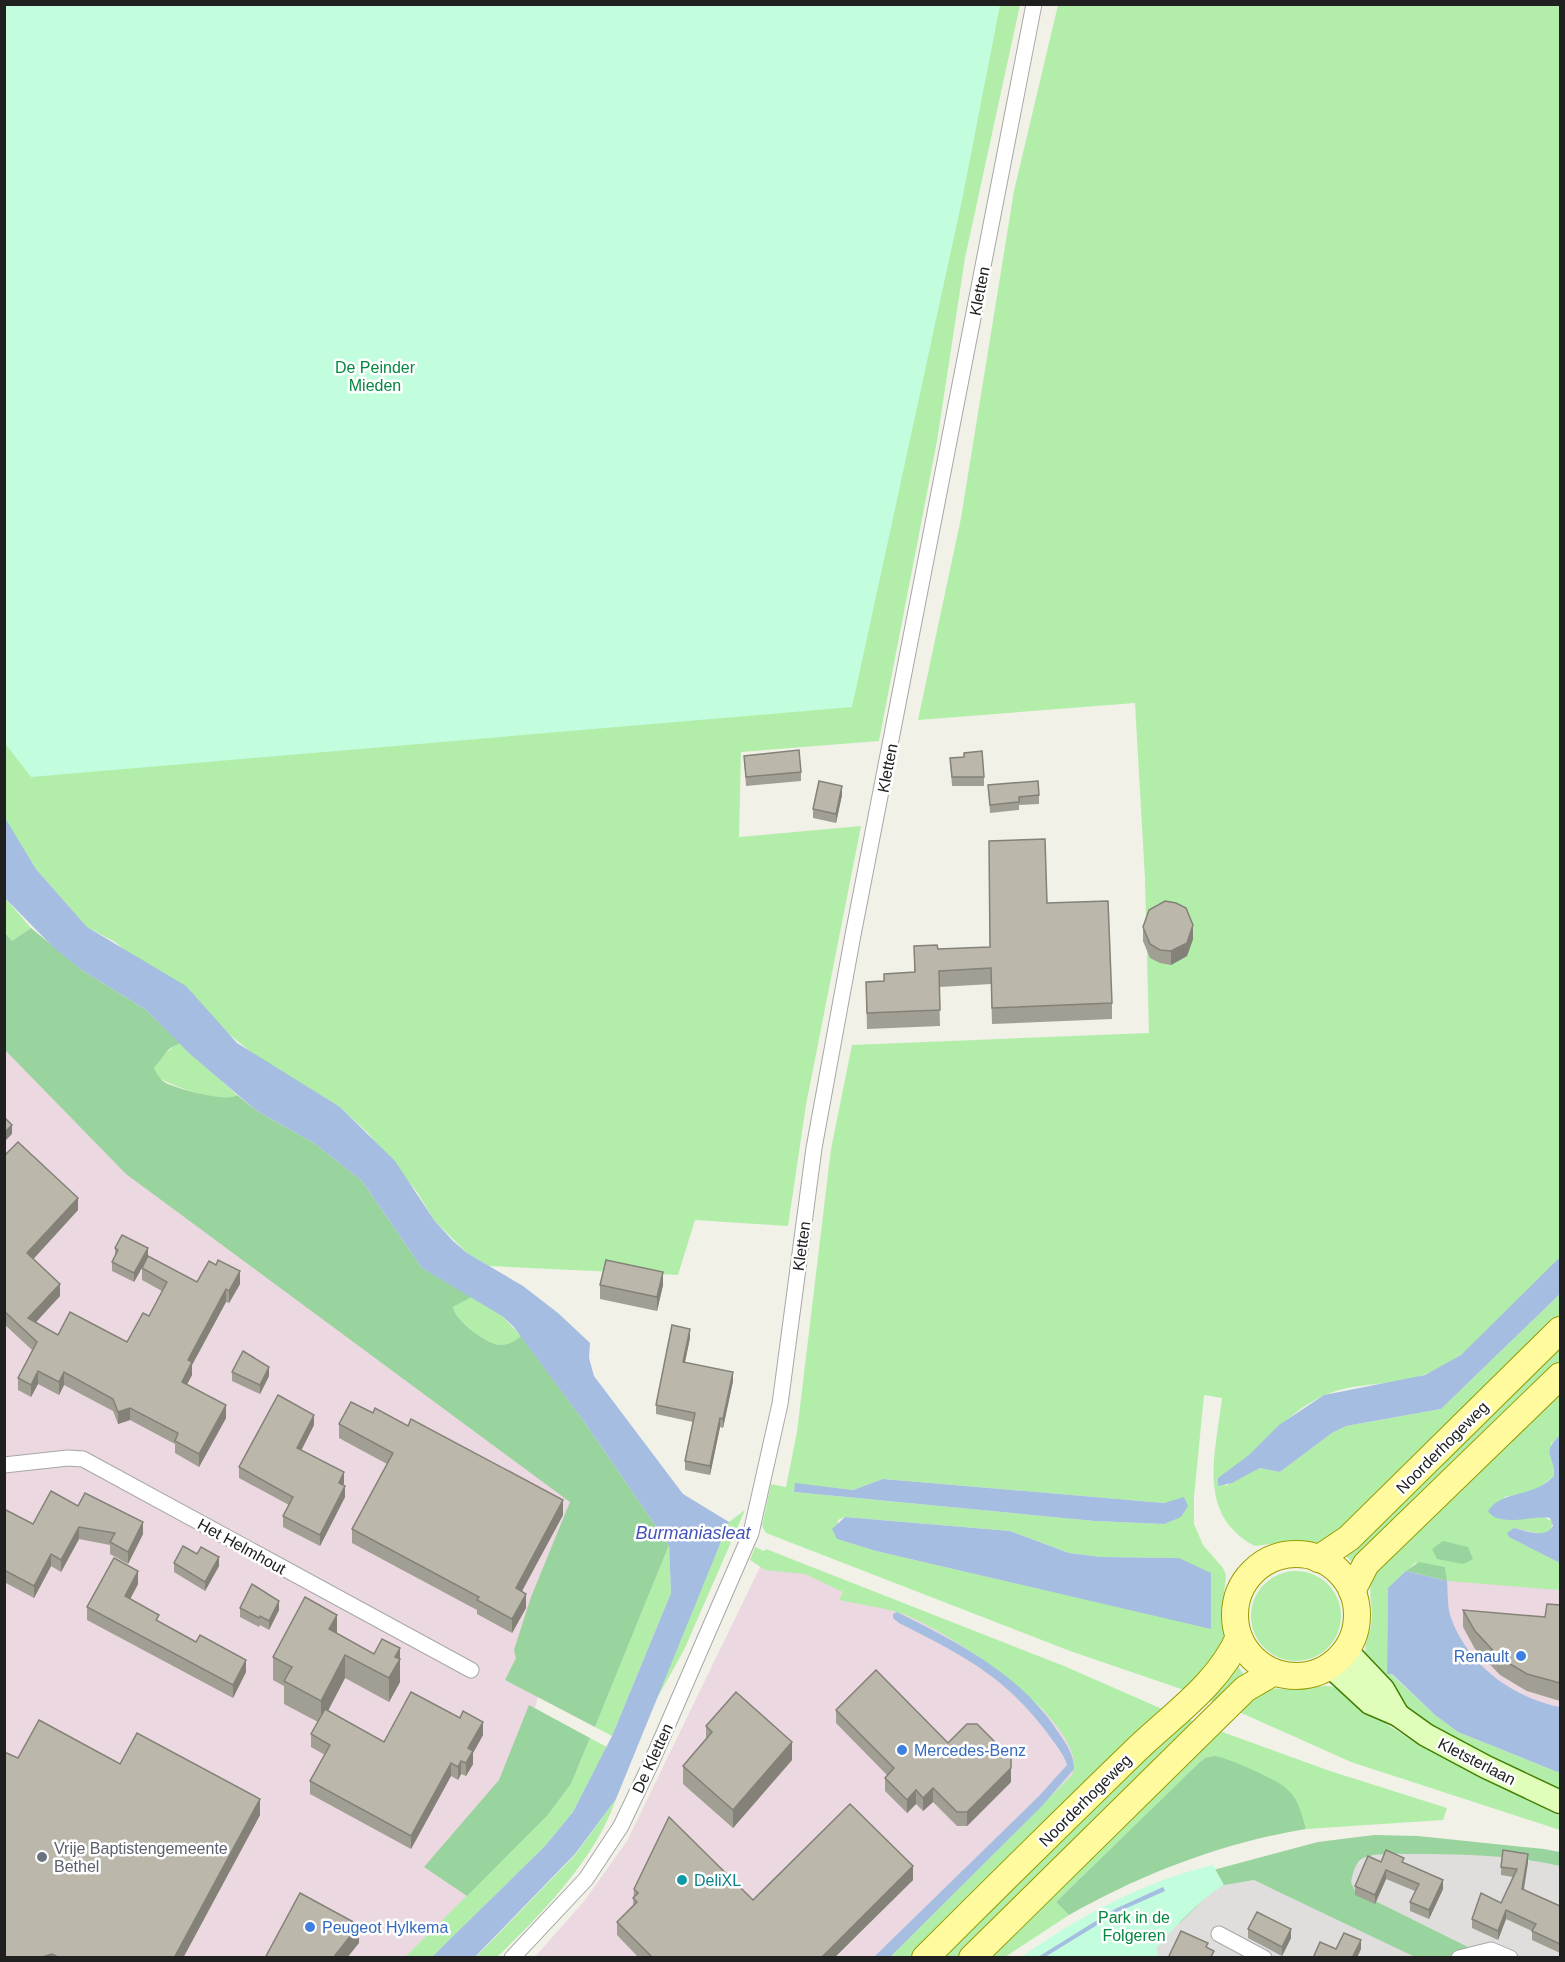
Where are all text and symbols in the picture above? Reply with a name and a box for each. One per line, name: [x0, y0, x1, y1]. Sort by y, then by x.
street label: Kletten: [966, 265, 993, 317]
park label: De Peinder Mieden: [335, 359, 416, 394]
street label: Kletten: [874, 742, 901, 794]
street label: Kletten: [790, 1220, 813, 1272]
street label: Noorderhogeweg: [1393, 1398, 1492, 1497]
street label: Het Helmhout: [195, 1515, 289, 1578]
water label: Burmaniasleat: [635, 1523, 752, 1543]
place label: Renault: [1454, 1648, 1510, 1665]
marker: Renault: [1514, 1649, 1528, 1663]
street label: De Kletten: [629, 1721, 676, 1796]
street label: Kletsterlaan: [1435, 1735, 1518, 1788]
place label: Mercedes-Benz: [914, 1742, 1026, 1759]
marker: Mercedes-Benz: [895, 1743, 909, 1757]
street label: Noorderhogeweg: [1036, 1751, 1135, 1850]
place label: Vrije Baptistengemeente Bethel: [54, 1840, 228, 1875]
marker: Vrije Baptistengemeente Bethel: [35, 1850, 49, 1864]
place label: DeliXL: [694, 1872, 741, 1889]
marker: DeliXL: [675, 1873, 689, 1887]
park label: Park in de Folgeren: [1098, 1909, 1170, 1944]
place label: Peugeot Hylkema: [322, 1919, 448, 1936]
marker: Peugeot Hylkema: [303, 1920, 317, 1934]

